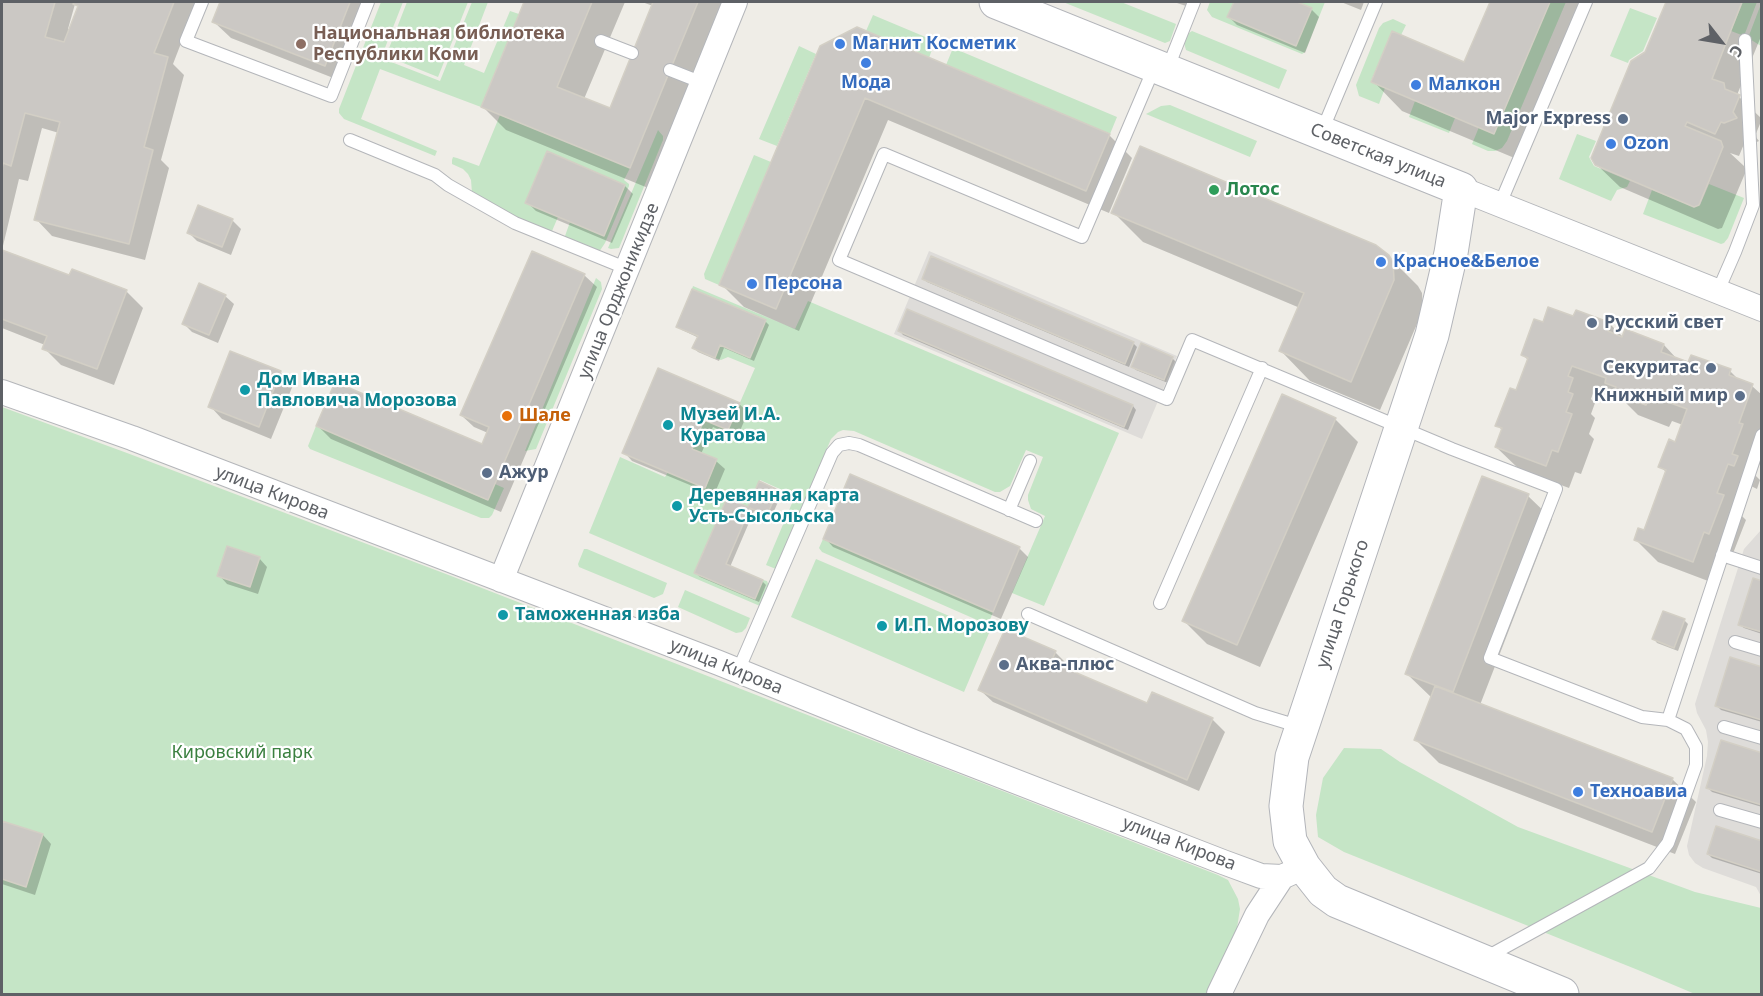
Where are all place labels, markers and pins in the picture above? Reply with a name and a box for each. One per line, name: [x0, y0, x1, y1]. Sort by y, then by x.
place label: Национальная библиотека Республики Коми: [313, 23, 565, 66]
place label: Магнит Косметик: [852, 33, 1016, 55]
marker: Национальная библиотека Республики Коми: [294, 37, 308, 51]
marker: Магнит Косметик: [833, 37, 847, 51]
marker: Мода: [859, 56, 873, 70]
place label: Мода: [841, 72, 891, 94]
place label: Малкон: [1428, 74, 1501, 96]
marker: Малкон: [1409, 78, 1423, 92]
place label: Major Express: [1486, 108, 1611, 130]
marker: Major Express: [1616, 112, 1630, 126]
place label: Ozon: [1623, 133, 1669, 155]
marker: Ozon: [1604, 137, 1618, 151]
place label: Лотос: [1226, 179, 1280, 201]
marker: Лотос: [1207, 183, 1221, 197]
place label: Красное&Белое: [1393, 251, 1539, 273]
marker: Красное&Белое: [1374, 255, 1388, 269]
place label: Персона: [764, 273, 843, 295]
marker: Персона: [745, 277, 759, 291]
place label: Русский свет: [1604, 312, 1723, 334]
marker: Русский свет: [1585, 316, 1599, 330]
place label: Секуритас: [1603, 357, 1699, 379]
marker: Секуритас: [1704, 361, 1718, 375]
place label: Дом Ивана Павловича Морозова: [257, 369, 457, 412]
marker: Дом Ивана Павловича Морозова: [238, 383, 252, 397]
place label: Книжный мир: [1593, 385, 1728, 407]
marker: Книжный мир: [1733, 389, 1747, 403]
place label: Музей И.А. Куратова: [680, 404, 781, 446]
place label: Шале: [519, 405, 571, 427]
marker: Шале: [500, 409, 514, 423]
marker: Музей И.А. Куратова: [661, 418, 675, 432]
place label: Ажур: [499, 462, 549, 484]
marker: Ажур: [480, 466, 494, 480]
place label: Деревянная карта Усть-Сысольска: [689, 485, 859, 528]
marker: Деревянная карта Усть-Сысольска: [670, 499, 684, 513]
place label: Таможенная изба: [515, 604, 680, 626]
marker: Таможенная изба: [496, 608, 510, 622]
place label: И.П. Морозову: [894, 615, 1029, 637]
marker: И.П. Морозову: [875, 619, 889, 633]
place label: Аква-плюс: [1016, 654, 1114, 676]
marker: Аква-плюс: [997, 658, 1011, 672]
place label: Техноавиа: [1590, 781, 1688, 803]
marker: Техноавиа: [1571, 785, 1585, 799]

